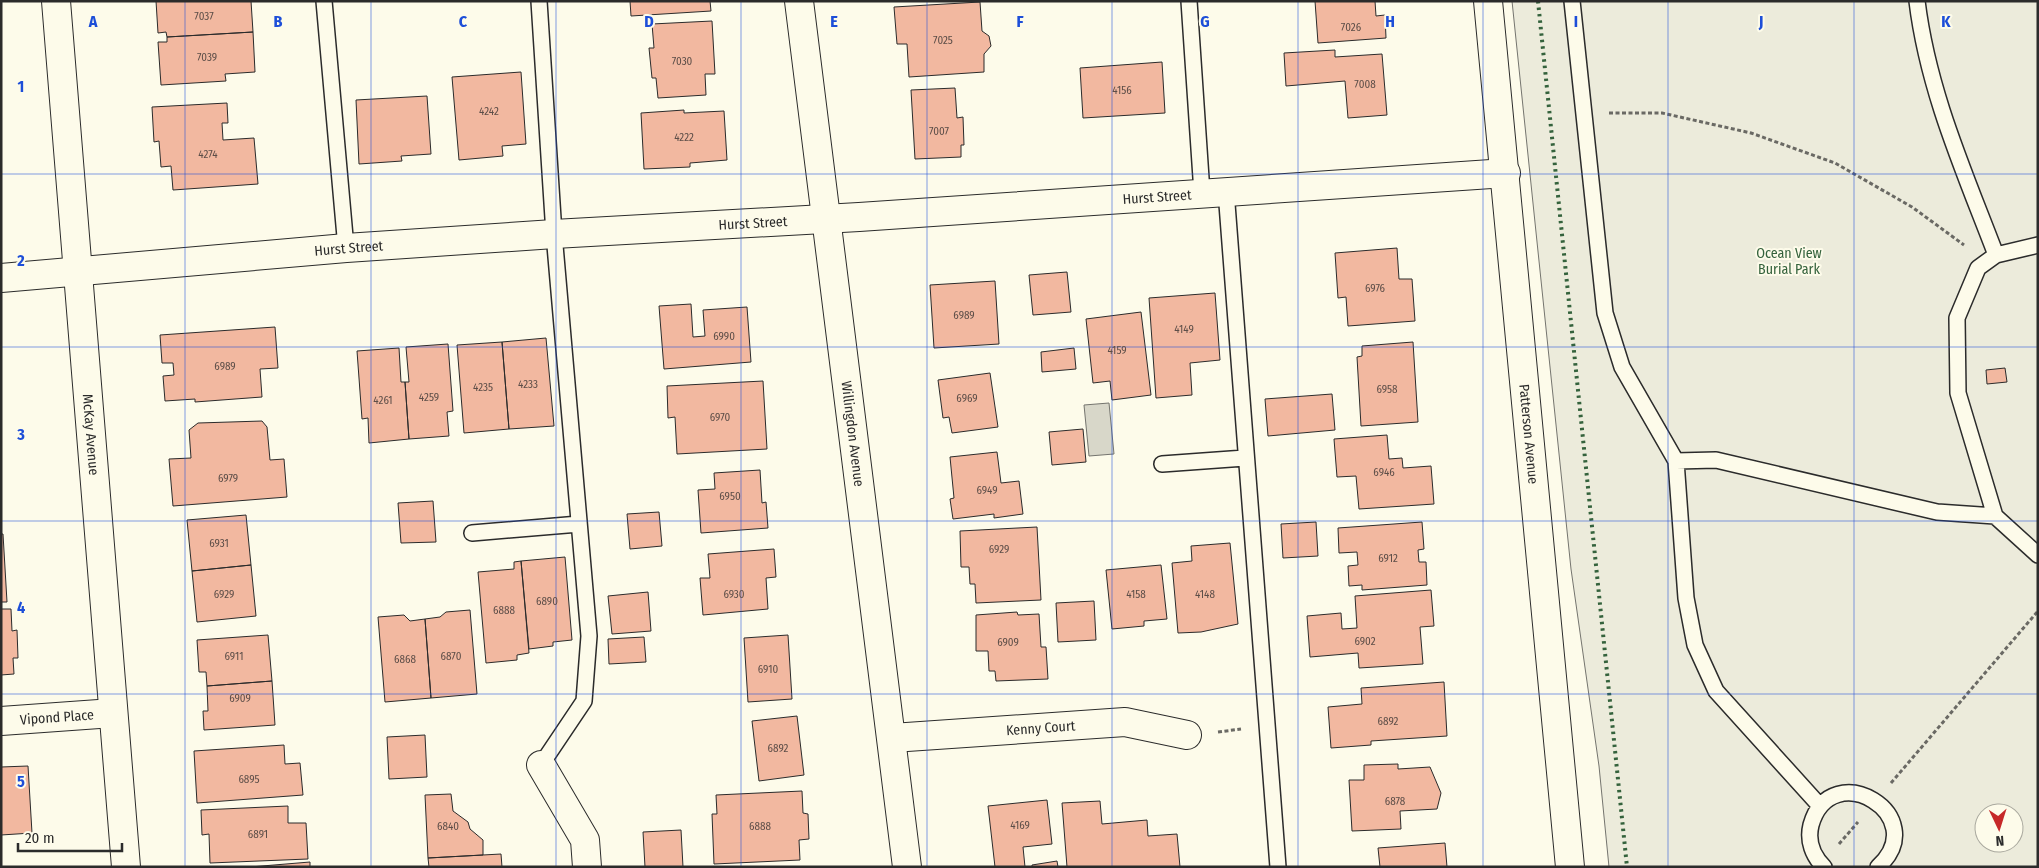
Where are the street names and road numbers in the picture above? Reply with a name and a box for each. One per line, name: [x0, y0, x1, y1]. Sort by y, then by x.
street label: Hurst Street: [1122, 186, 1192, 208]
street label: Hurst Street: [718, 212, 788, 233]
street label: Hurst Street: [314, 237, 384, 259]
street label: Willingdon Avenue: [838, 380, 868, 488]
street label: Patterson Avenue: [1516, 383, 1542, 485]
street label: McKay Avenue: [79, 393, 103, 476]
street label: Vipond Place: [19, 706, 94, 728]
street label: Kenny Court: [1005, 717, 1076, 739]

